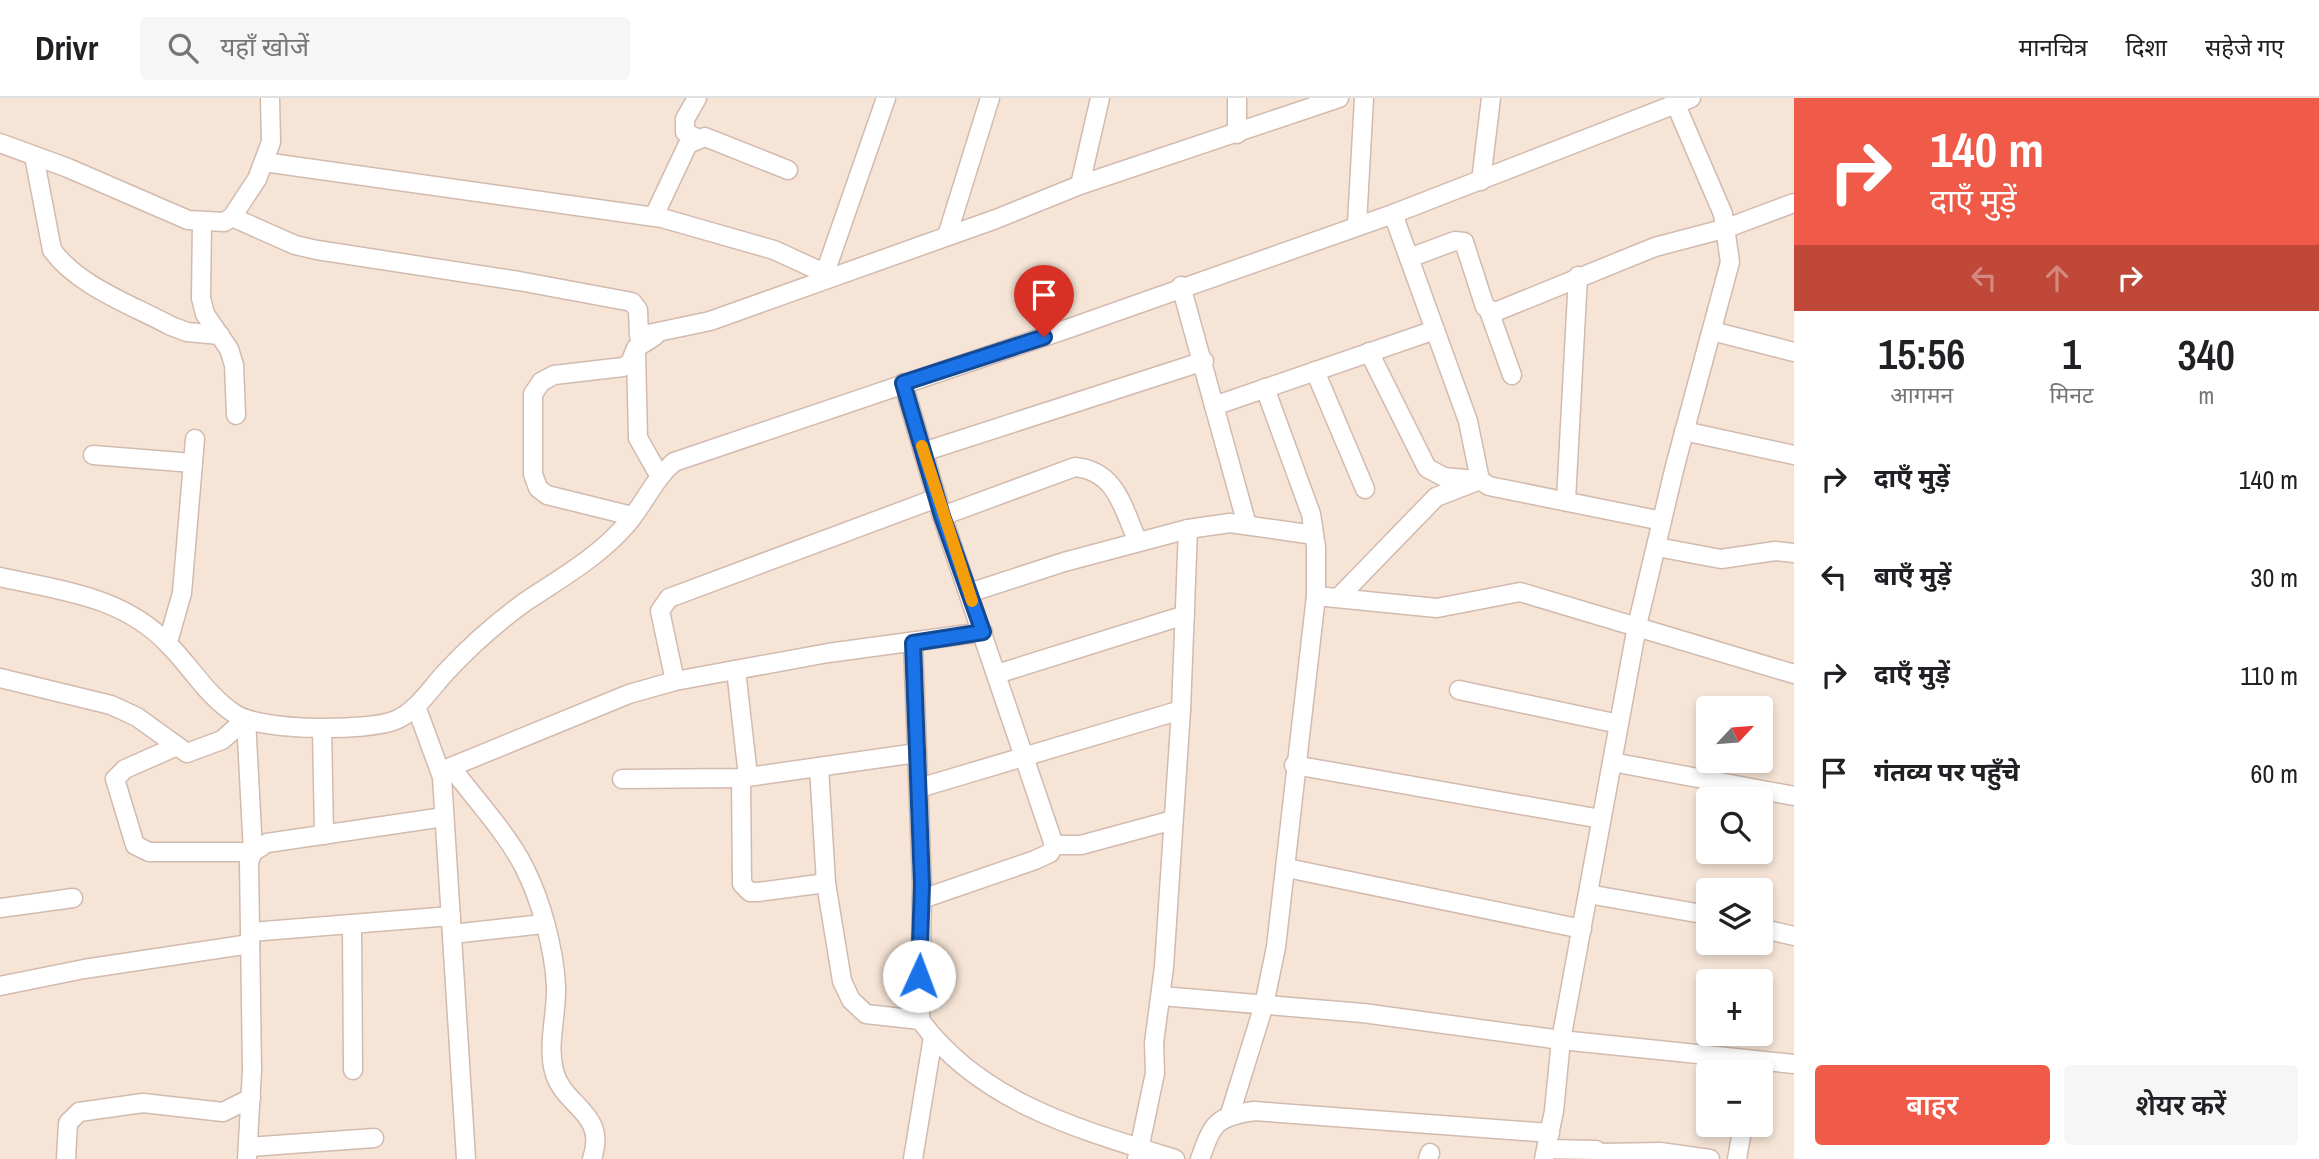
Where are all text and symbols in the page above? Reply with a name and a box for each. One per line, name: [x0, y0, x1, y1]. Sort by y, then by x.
search box: [140, 17, 630, 80]
text: Drivr: [35, 26, 98, 70]
icon: search: [164, 29, 202, 67]
text: यहाँ खोजें: [220, 29, 309, 64]
text: मानचित्र: [2019, 31, 2087, 63]
text: दिशा: [2125, 31, 2167, 63]
text: सहेजे गए: [2205, 31, 2284, 63]
text: 140 m: [1930, 116, 2044, 182]
icon: right: [1815, 126, 1906, 217]
text: दाएँ मुड़ें: [1930, 179, 2017, 222]
icon: left: [1965, 259, 2003, 297]
icon: ahead: [2038, 259, 2076, 297]
icon: right: [2111, 259, 2149, 297]
pin: [1014, 265, 1074, 337]
icon: arrive: [1025, 276, 1063, 314]
text: 15:56: [1878, 326, 1965, 382]
text: 1: [2062, 326, 2081, 382]
text: 340: [2178, 327, 2235, 383]
text: आगमन: [1890, 379, 1953, 410]
text: मिनट: [2049, 379, 2094, 410]
text: m: [2198, 380, 2214, 411]
icon: right: [1815, 460, 1853, 498]
text: दाएँ मुड़ें: [1874, 460, 1950, 495]
text: 140 m: [2239, 462, 2298, 497]
icon: left: [1815, 558, 1853, 596]
text: बाएँ मुड़ें: [1874, 558, 1951, 593]
text: 30 m: [2251, 560, 2298, 595]
icon: right: [1815, 656, 1853, 694]
text: दाएँ मुड़ें: [1874, 656, 1950, 691]
text: 110 m: [2240, 658, 2298, 693]
north arrow: [1696, 696, 1773, 774]
map controls: [1696, 696, 1773, 1137]
icon: arrive: [1815, 754, 1853, 792]
text: गंतव्य पर पहुँचे: [1874, 754, 2020, 789]
text: 60 m: [2251, 756, 2298, 791]
button: search: [1696, 787, 1773, 864]
button: layers: [1696, 878, 1773, 955]
position arrow: [882, 939, 956, 1013]
button: +: [1696, 969, 1773, 1046]
button: −: [1696, 1060, 1773, 1137]
button: बाहर: [1815, 1065, 2050, 1145]
button: शेयर करें: [2064, 1065, 2298, 1145]

